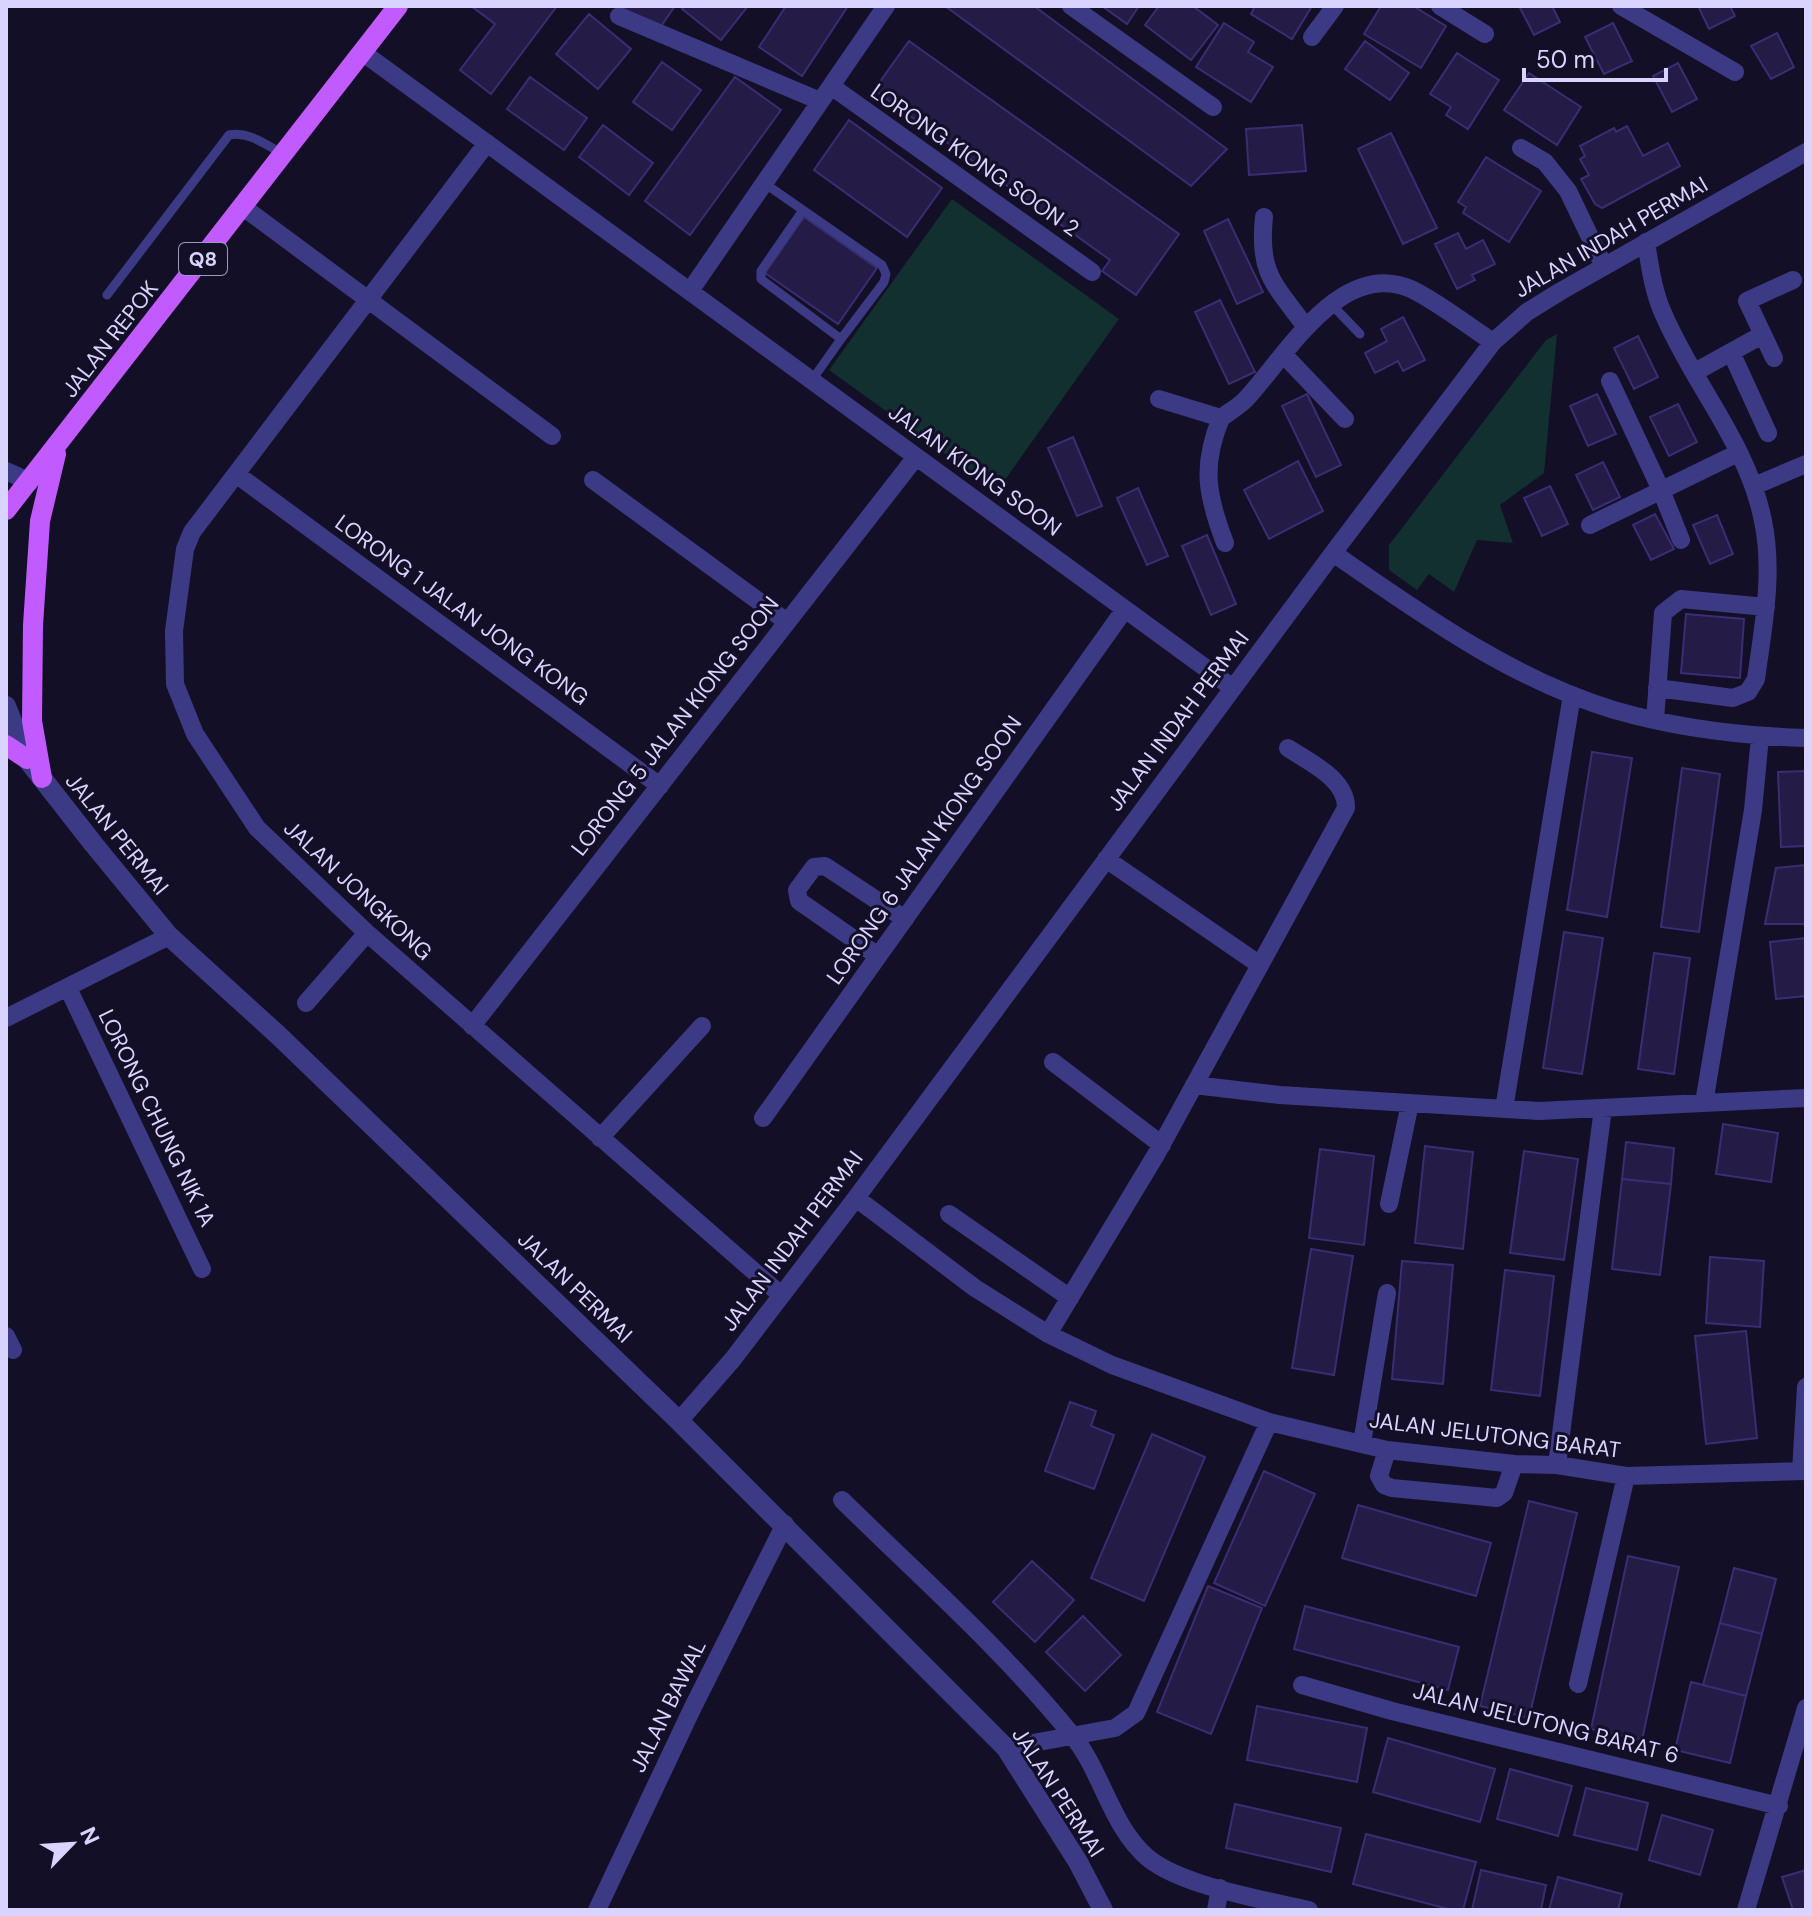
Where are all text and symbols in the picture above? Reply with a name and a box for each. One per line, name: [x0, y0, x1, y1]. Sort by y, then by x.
scale bar: [1524, 32, 1666, 82]
text: 50 m: [1536, 44, 1595, 75]
street label: LORONG KIONG SOON 2: [865, 77, 1085, 243]
street label: JALAN INDAH PERMAI: [1509, 170, 1713, 304]
road number: Q8: [179, 243, 227, 275]
street label: JALAN REPOK: [55, 275, 165, 403]
street label: JALAN KIONG SOON: [883, 397, 1067, 543]
street label: LORONG 1 JALAN JONG KONG: [329, 508, 595, 712]
street label: LORONG 5 JALAN KIONG SOON: [565, 590, 785, 862]
street label: JALAN INDAH PERMAI: [1101, 625, 1255, 817]
street label: LORONG 6 JALAN KIONG SOON: [820, 710, 1028, 990]
street label: JALAN PERMAI: [59, 767, 175, 901]
street label: JALAN JONGKONG: [278, 814, 438, 966]
street label: LORONG CHUNG NIK 1A: [92, 1004, 222, 1232]
street label: JALAN INDAH PERMAI: [715, 1145, 869, 1337]
street label: JALAN PERMAI: [511, 1225, 639, 1349]
street label: JALAN JELUTONG BARAT: [1368, 1405, 1622, 1465]
street label: JALAN BAWAL: [623, 1635, 713, 1777]
street label: JALAN JELUTONG BARAT 6: [1410, 1676, 1682, 1770]
street label: JALAN PERMAI: [1005, 1722, 1111, 1862]
north arrow: [32, 1804, 112, 1884]
text: N: [73, 1822, 106, 1849]

